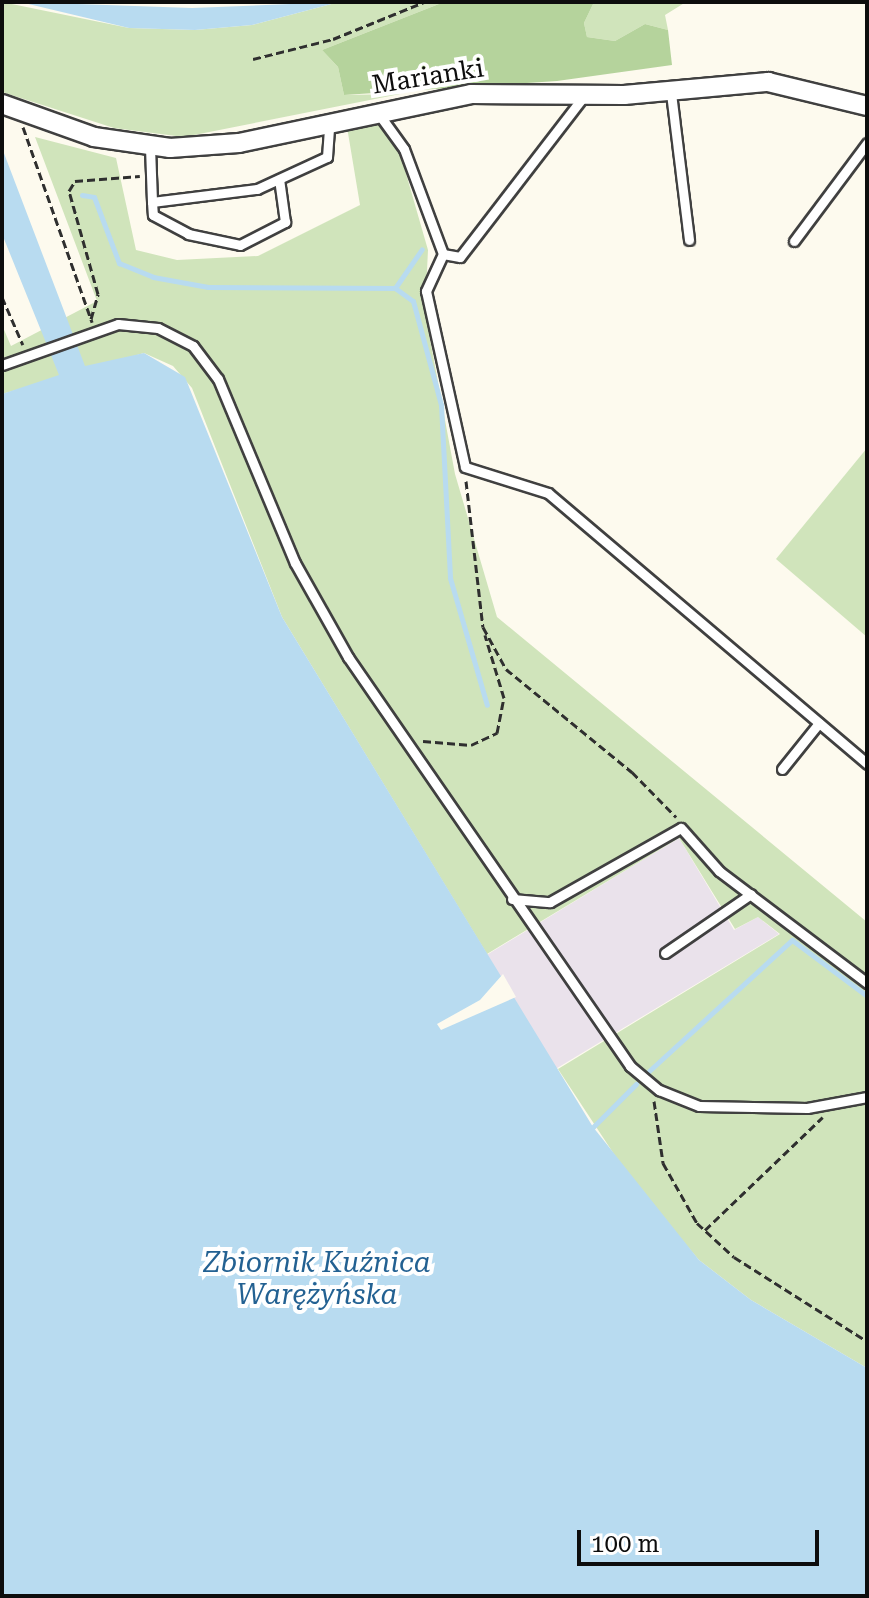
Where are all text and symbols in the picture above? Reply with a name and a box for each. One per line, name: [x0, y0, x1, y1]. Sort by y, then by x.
street label: Marianki: [370, 53, 486, 101]
water label: Zbiornik Kuźnica Warężyńska: [203, 1246, 431, 1312]
scale bar: [581, 1514, 823, 1564]
text: 100 m: [591, 1530, 659, 1558]

